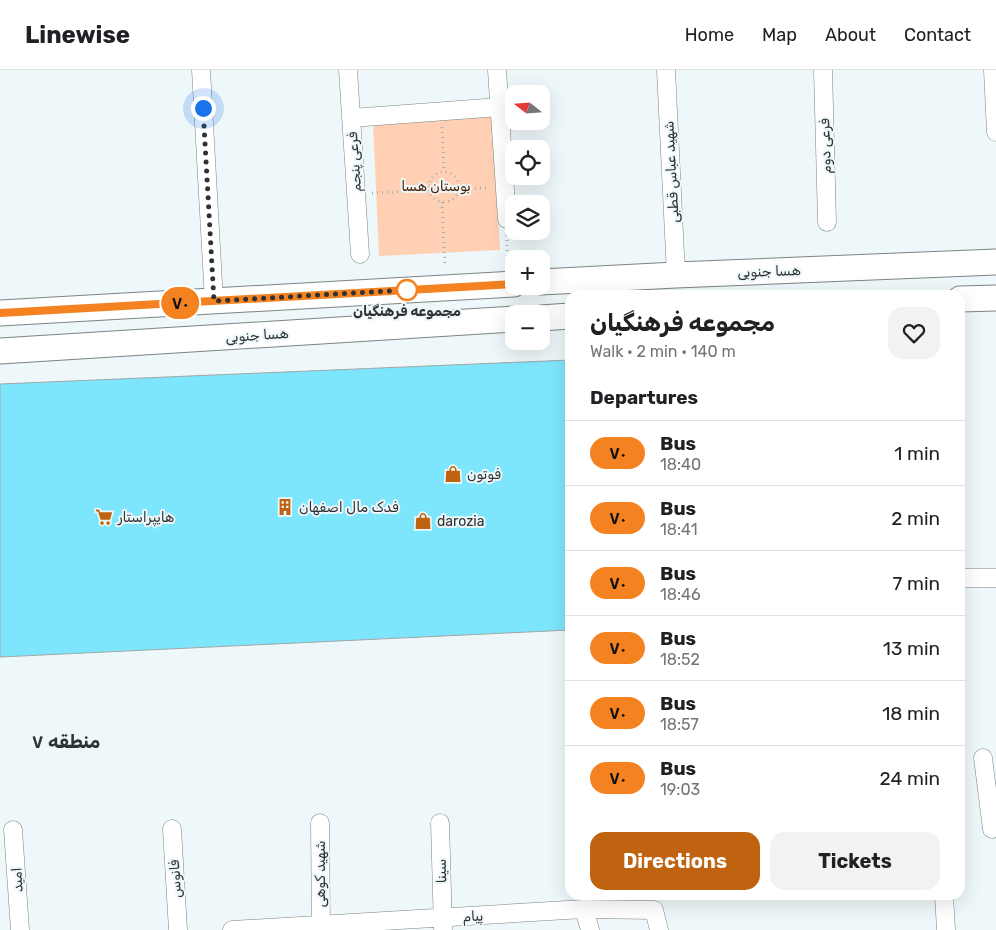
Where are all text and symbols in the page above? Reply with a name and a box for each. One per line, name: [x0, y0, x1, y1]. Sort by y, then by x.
text: Linewise: [25, 21, 130, 49]
text: Home: [685, 24, 734, 46]
text: Map: [762, 24, 797, 46]
text: About: [825, 24, 876, 46]
text: Contact: [904, 24, 971, 46]
north arrow: [505, 85, 550, 130]
map controls: [505, 85, 550, 350]
your location: [191, 96, 216, 121]
street label: فرعی دوم: [816, 118, 836, 174]
street label: شهید عباس قطبی: [660, 121, 683, 223]
street label: فرعی پنجم: [344, 131, 366, 193]
button: locate: [505, 140, 550, 185]
park label: بوستان هسا: [401, 178, 471, 195]
button: layers: [505, 195, 550, 240]
button: +: [505, 250, 550, 295]
street label: هسا جنوبی: [737, 262, 801, 281]
marker: مجموعه فرهنگیان: [396, 279, 418, 301]
line badge: ۷۰: [158, 287, 202, 319]
text: ۷۰: [171, 292, 189, 314]
place label: مجموعه فرهنگیان: [353, 303, 461, 320]
button: −: [505, 305, 550, 350]
button: heart: [888, 307, 940, 359]
text: مجموعه فرهنگیان: [590, 309, 775, 337]
street label: هسا جنوبی: [225, 325, 289, 346]
text: Walk · 2 min · 140 m: [590, 342, 736, 361]
text: Departures: [590, 386, 698, 409]
text: Bus: [660, 432, 696, 455]
text: ۷۰: [609, 442, 626, 464]
text: 1 min: [894, 442, 940, 465]
text: 18:40: [660, 455, 701, 474]
shop icon: فوتون: [443, 464, 463, 484]
place label: فوتون: [467, 466, 501, 483]
building icon: فدک مال اصفهان: [275, 497, 295, 517]
text: Bus: [660, 497, 696, 520]
place label: فدک مال اصفهان: [299, 499, 399, 516]
supermarket icon: هایپراستار: [94, 507, 114, 527]
text: ۷۰: [609, 507, 626, 529]
text: 2 min: [891, 507, 940, 530]
place label: هایپراستار: [117, 509, 174, 527]
shop icon: darozia: [413, 511, 433, 531]
place label: darozia: [437, 513, 484, 530]
text: 18:41: [660, 520, 698, 539]
text: Bus: [660, 562, 696, 585]
text: ۷۰: [609, 572, 626, 594]
text: 7 min: [893, 572, 940, 595]
text: 18:46: [660, 585, 701, 604]
text: Bus: [660, 627, 696, 650]
text: ۷۰: [609, 637, 626, 659]
text: 13 min: [883, 637, 940, 660]
text: 18:52: [660, 650, 700, 669]
text: Bus: [660, 692, 696, 715]
text: ۷۰: [609, 702, 626, 724]
text: 18 min: [882, 702, 940, 725]
text: 18:57: [660, 715, 699, 734]
district label: منطقه ۷: [32, 730, 100, 753]
text: Bus: [660, 757, 696, 780]
text: ۷۰: [609, 767, 626, 789]
text: 24 min: [880, 767, 940, 790]
text: 19:03: [660, 780, 700, 799]
button: Directions: [590, 832, 760, 890]
button: Tickets: [770, 832, 940, 890]
street label: شهید کوهی: [312, 841, 329, 908]
street label: سینا: [433, 858, 450, 884]
street label: فانوس: [166, 859, 185, 899]
street label: امید: [8, 867, 27, 893]
street label: پیام: [462, 907, 484, 927]

